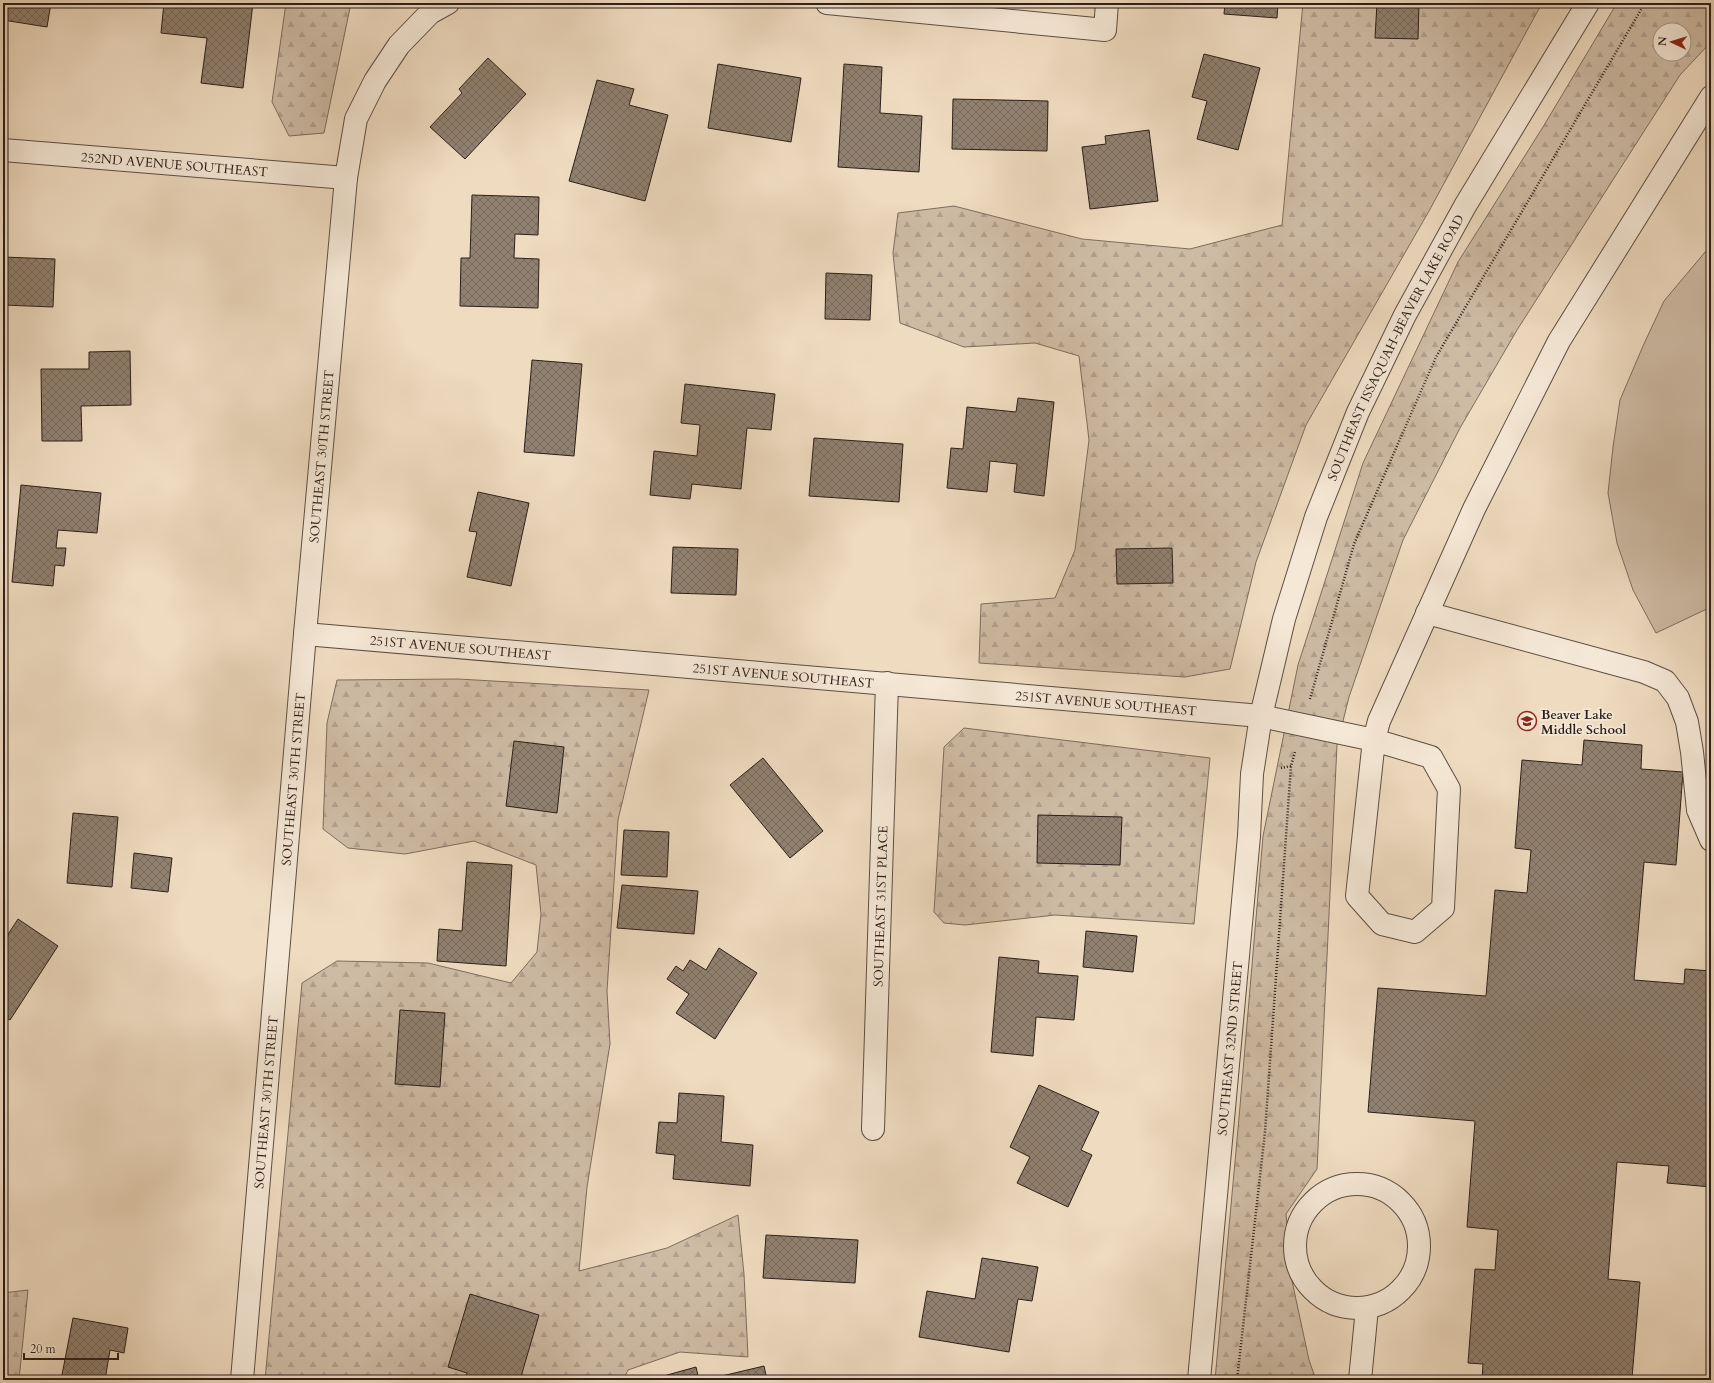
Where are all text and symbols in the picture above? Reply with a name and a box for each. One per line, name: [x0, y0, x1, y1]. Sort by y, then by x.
north arrow: [1652, 22, 1692, 62]
text: N: [1655, 36, 1670, 47]
street label: 252ND AVENUE SOUTHEAST: [80, 148, 269, 182]
street label: SOUTHEAST ISSAQUAH-BEAVER LAKE ROAD: [1323, 211, 1469, 484]
street label: SOUTHEAST 30TH STREET: [305, 369, 339, 544]
street label: 251ST AVENUE SOUTHEAST: [369, 632, 552, 665]
street label: 251ST AVENUE SOUTHEAST: [692, 659, 875, 693]
street label: 251ST AVENUE SOUTHEAST: [1015, 687, 1198, 720]
street label: SOUTHEAST 30TH STREET: [277, 692, 310, 866]
place label: Beaver Lake Middle School: [1541, 706, 1627, 739]
school or university icon: Beaver Lake Middle School: [1516, 710, 1538, 732]
street label: SOUTHEAST 31ST PLACE: [869, 825, 893, 987]
street label: SOUTHEAST 32ND STREET: [1214, 960, 1247, 1136]
street label: SOUTHEAST 30TH STREET: [250, 1014, 283, 1189]
scale bar: [24, 1335, 118, 1361]
text: 20 m: [30, 1341, 57, 1357]

